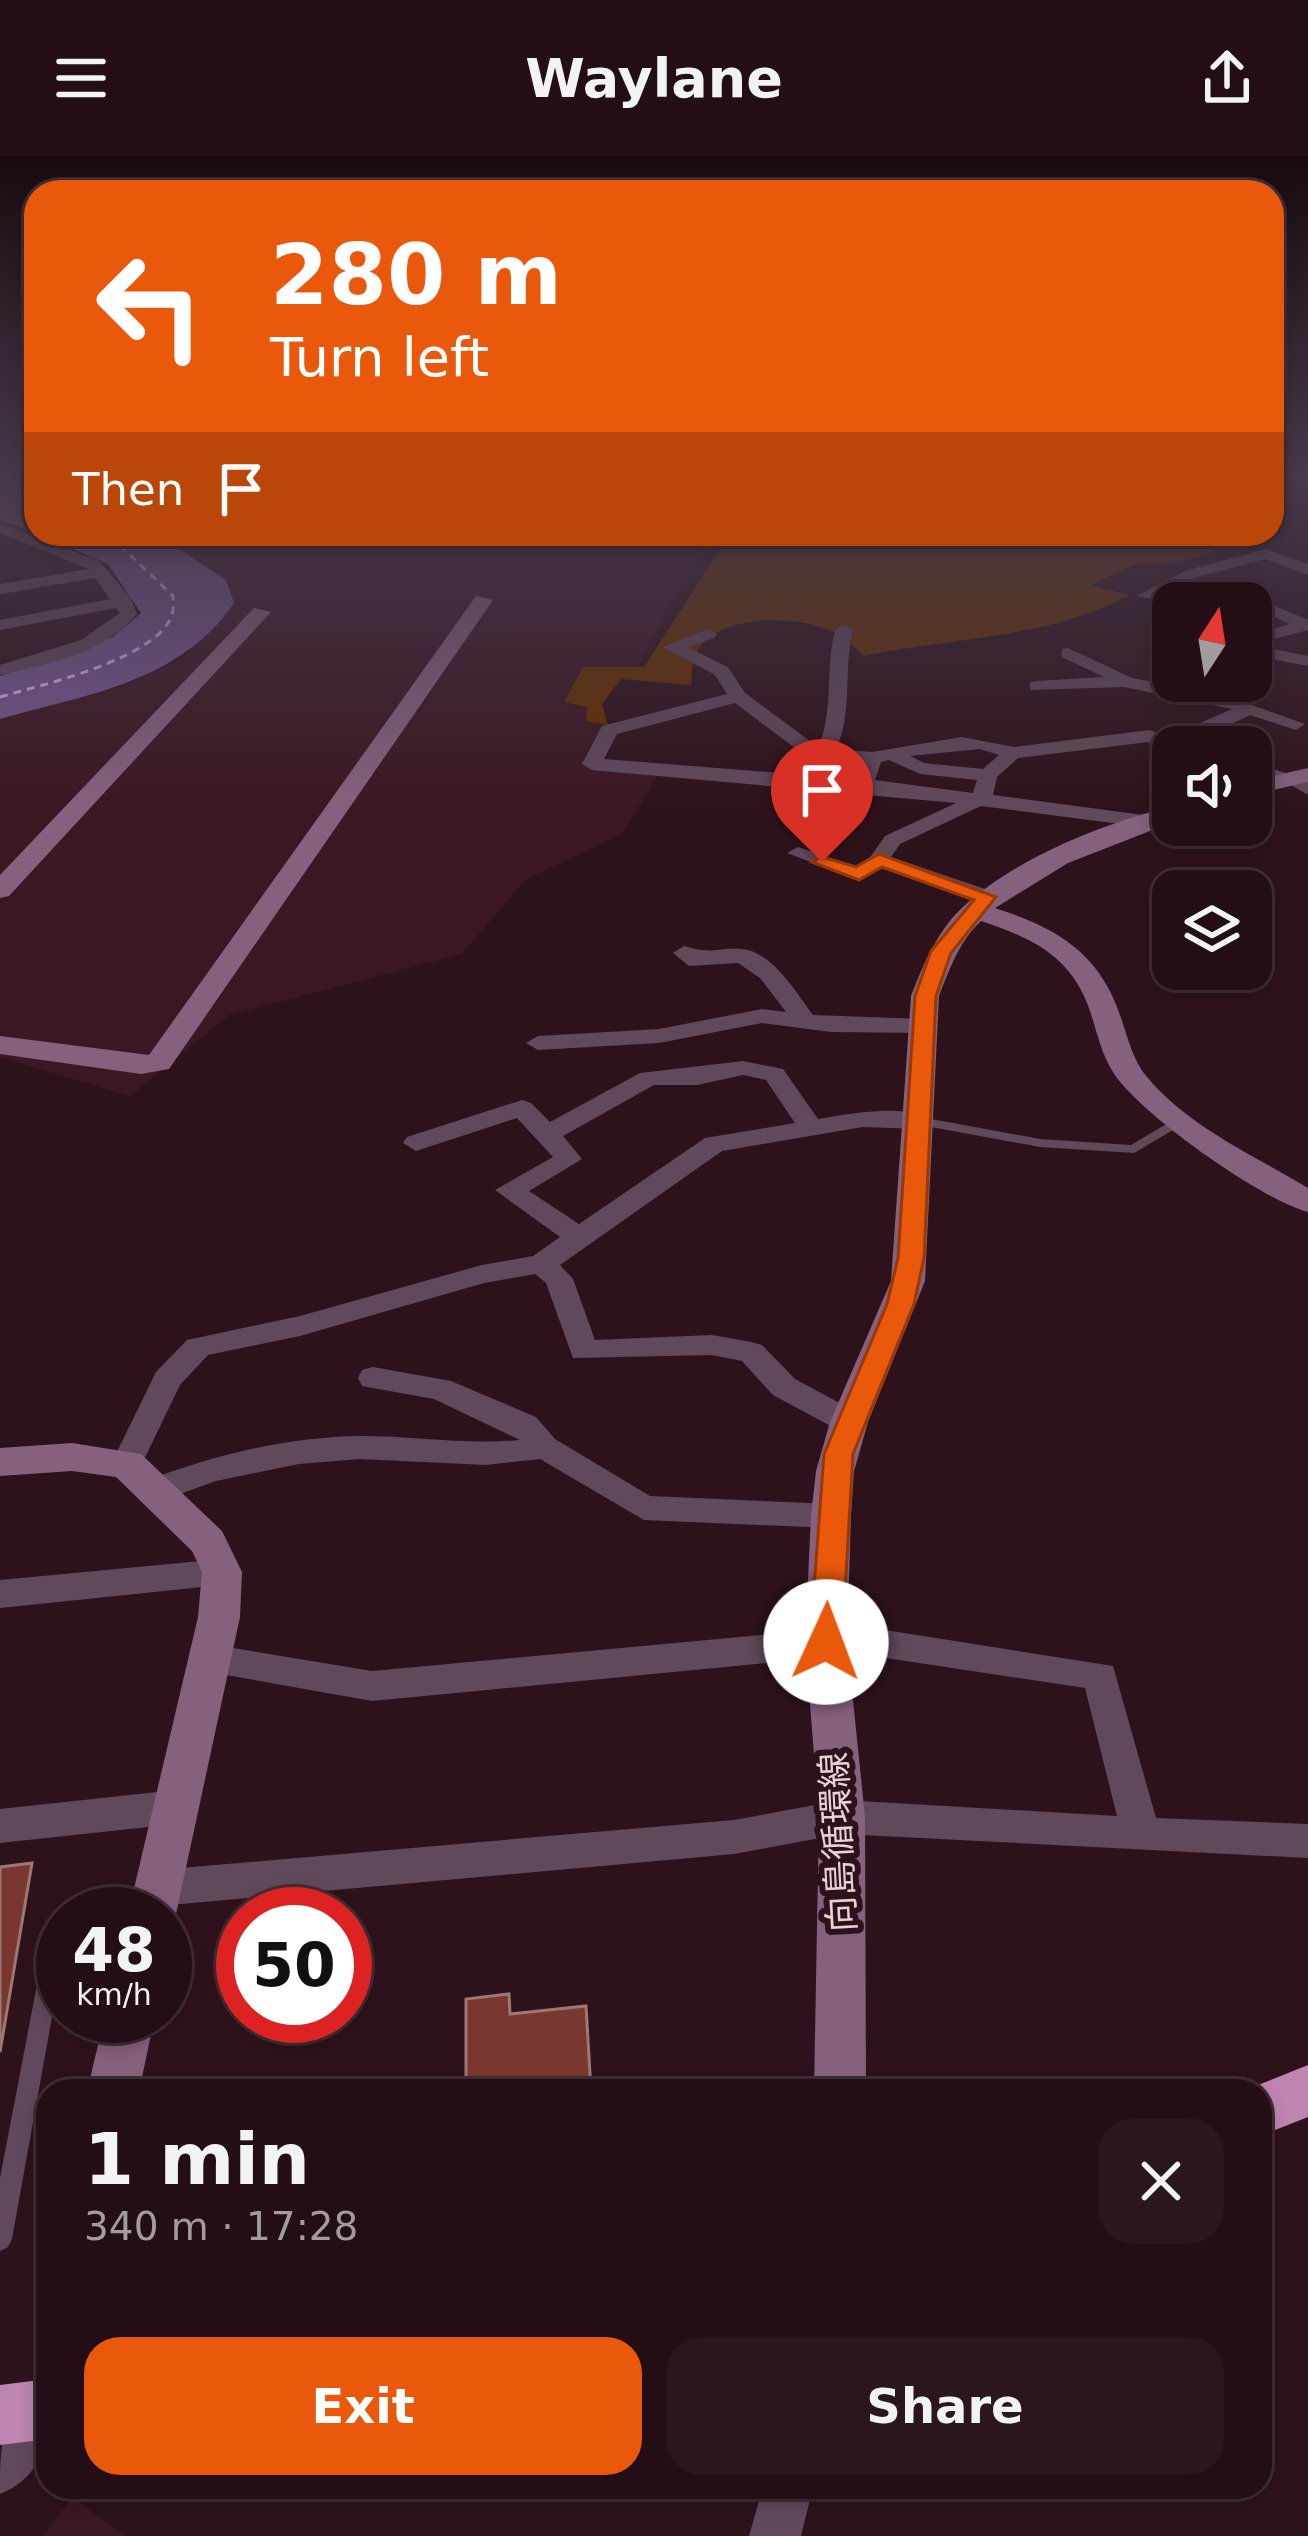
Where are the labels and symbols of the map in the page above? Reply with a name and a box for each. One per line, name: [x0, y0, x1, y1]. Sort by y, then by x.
north arrow: [1152, 582, 1272, 702]
pin: [771, 739, 873, 862]
position arrow: [763, 1579, 889, 1705]
street label: 向島循環線: [813, 1751, 863, 1933]
speed limit sign: 50: [216, 1887, 372, 2043]

